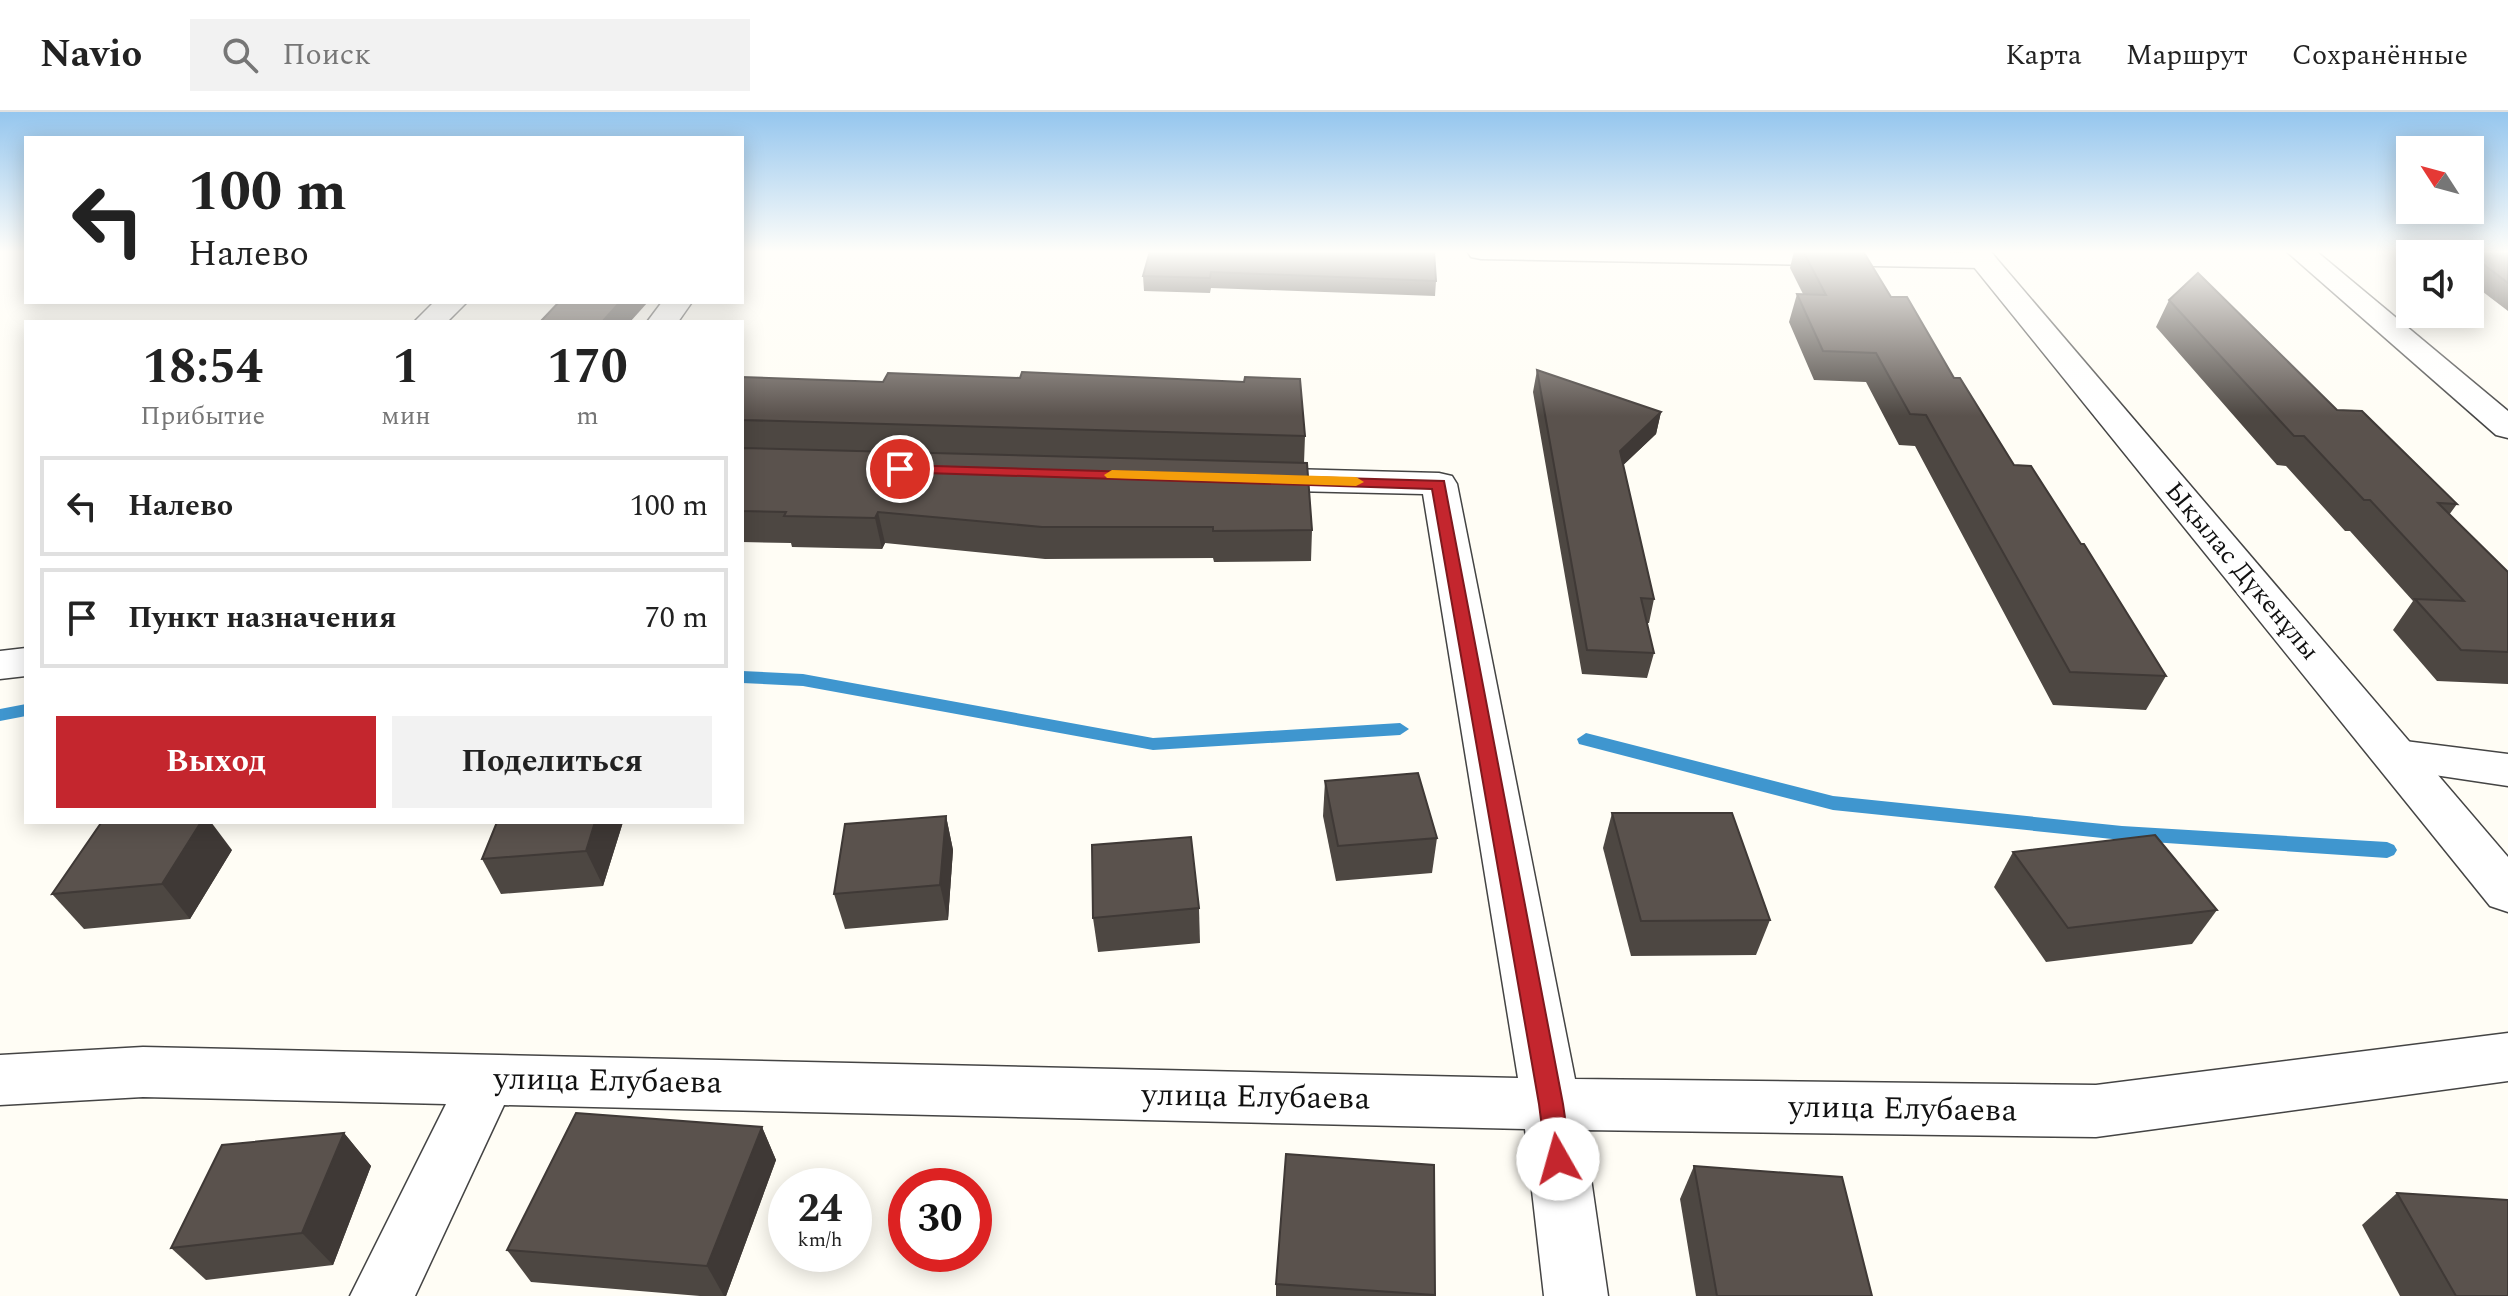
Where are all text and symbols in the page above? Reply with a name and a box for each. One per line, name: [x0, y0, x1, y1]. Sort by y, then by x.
search box: [190, 19, 750, 91]
text: Navio: [40, 26, 142, 84]
text: Поиск: [282, 32, 371, 78]
icon: search: [218, 33, 262, 77]
text: Карта: [2005, 34, 2082, 77]
text: Маршрут: [2126, 34, 2248, 77]
text: Сохранённые: [2292, 34, 2468, 77]
north arrow: [2396, 136, 2484, 224]
map controls: [2396, 136, 2484, 328]
text: 100 m: [188, 150, 347, 235]
icon: left: [56, 168, 160, 272]
text: Налево: [188, 227, 309, 282]
button: sound: [2396, 240, 2484, 328]
text: 18:54: [142, 331, 263, 404]
text: 1: [393, 331, 420, 404]
text: 170: [547, 331, 628, 404]
text: Прибытие: [140, 396, 265, 436]
text: мин: [381, 396, 431, 436]
text: m: [576, 396, 599, 436]
pin: [866, 435, 934, 503]
icon: arrive: [878, 447, 922, 491]
street label: Ықылас Дүкенұлы: [2155, 473, 2329, 669]
text: Налево: [128, 483, 233, 529]
text: 100 m: [630, 483, 708, 529]
icon: left: [60, 484, 104, 528]
text: Пункт назначения: [128, 595, 396, 641]
text: 70 m: [645, 595, 708, 641]
icon: arrive: [60, 596, 104, 640]
button: Выход: [56, 716, 376, 808]
button: Поделиться: [392, 716, 712, 808]
street label: улица Елубаева: [492, 1054, 723, 1107]
street label: улица Елубаева: [1140, 1070, 1371, 1123]
street label: улица Елубаева: [1787, 1082, 2018, 1135]
position arrow: [1516, 1117, 1600, 1201]
speed limit sign: 30: [888, 1168, 992, 1272]
text: 24: [798, 1179, 842, 1240]
text: km/h: [798, 1225, 843, 1255]

